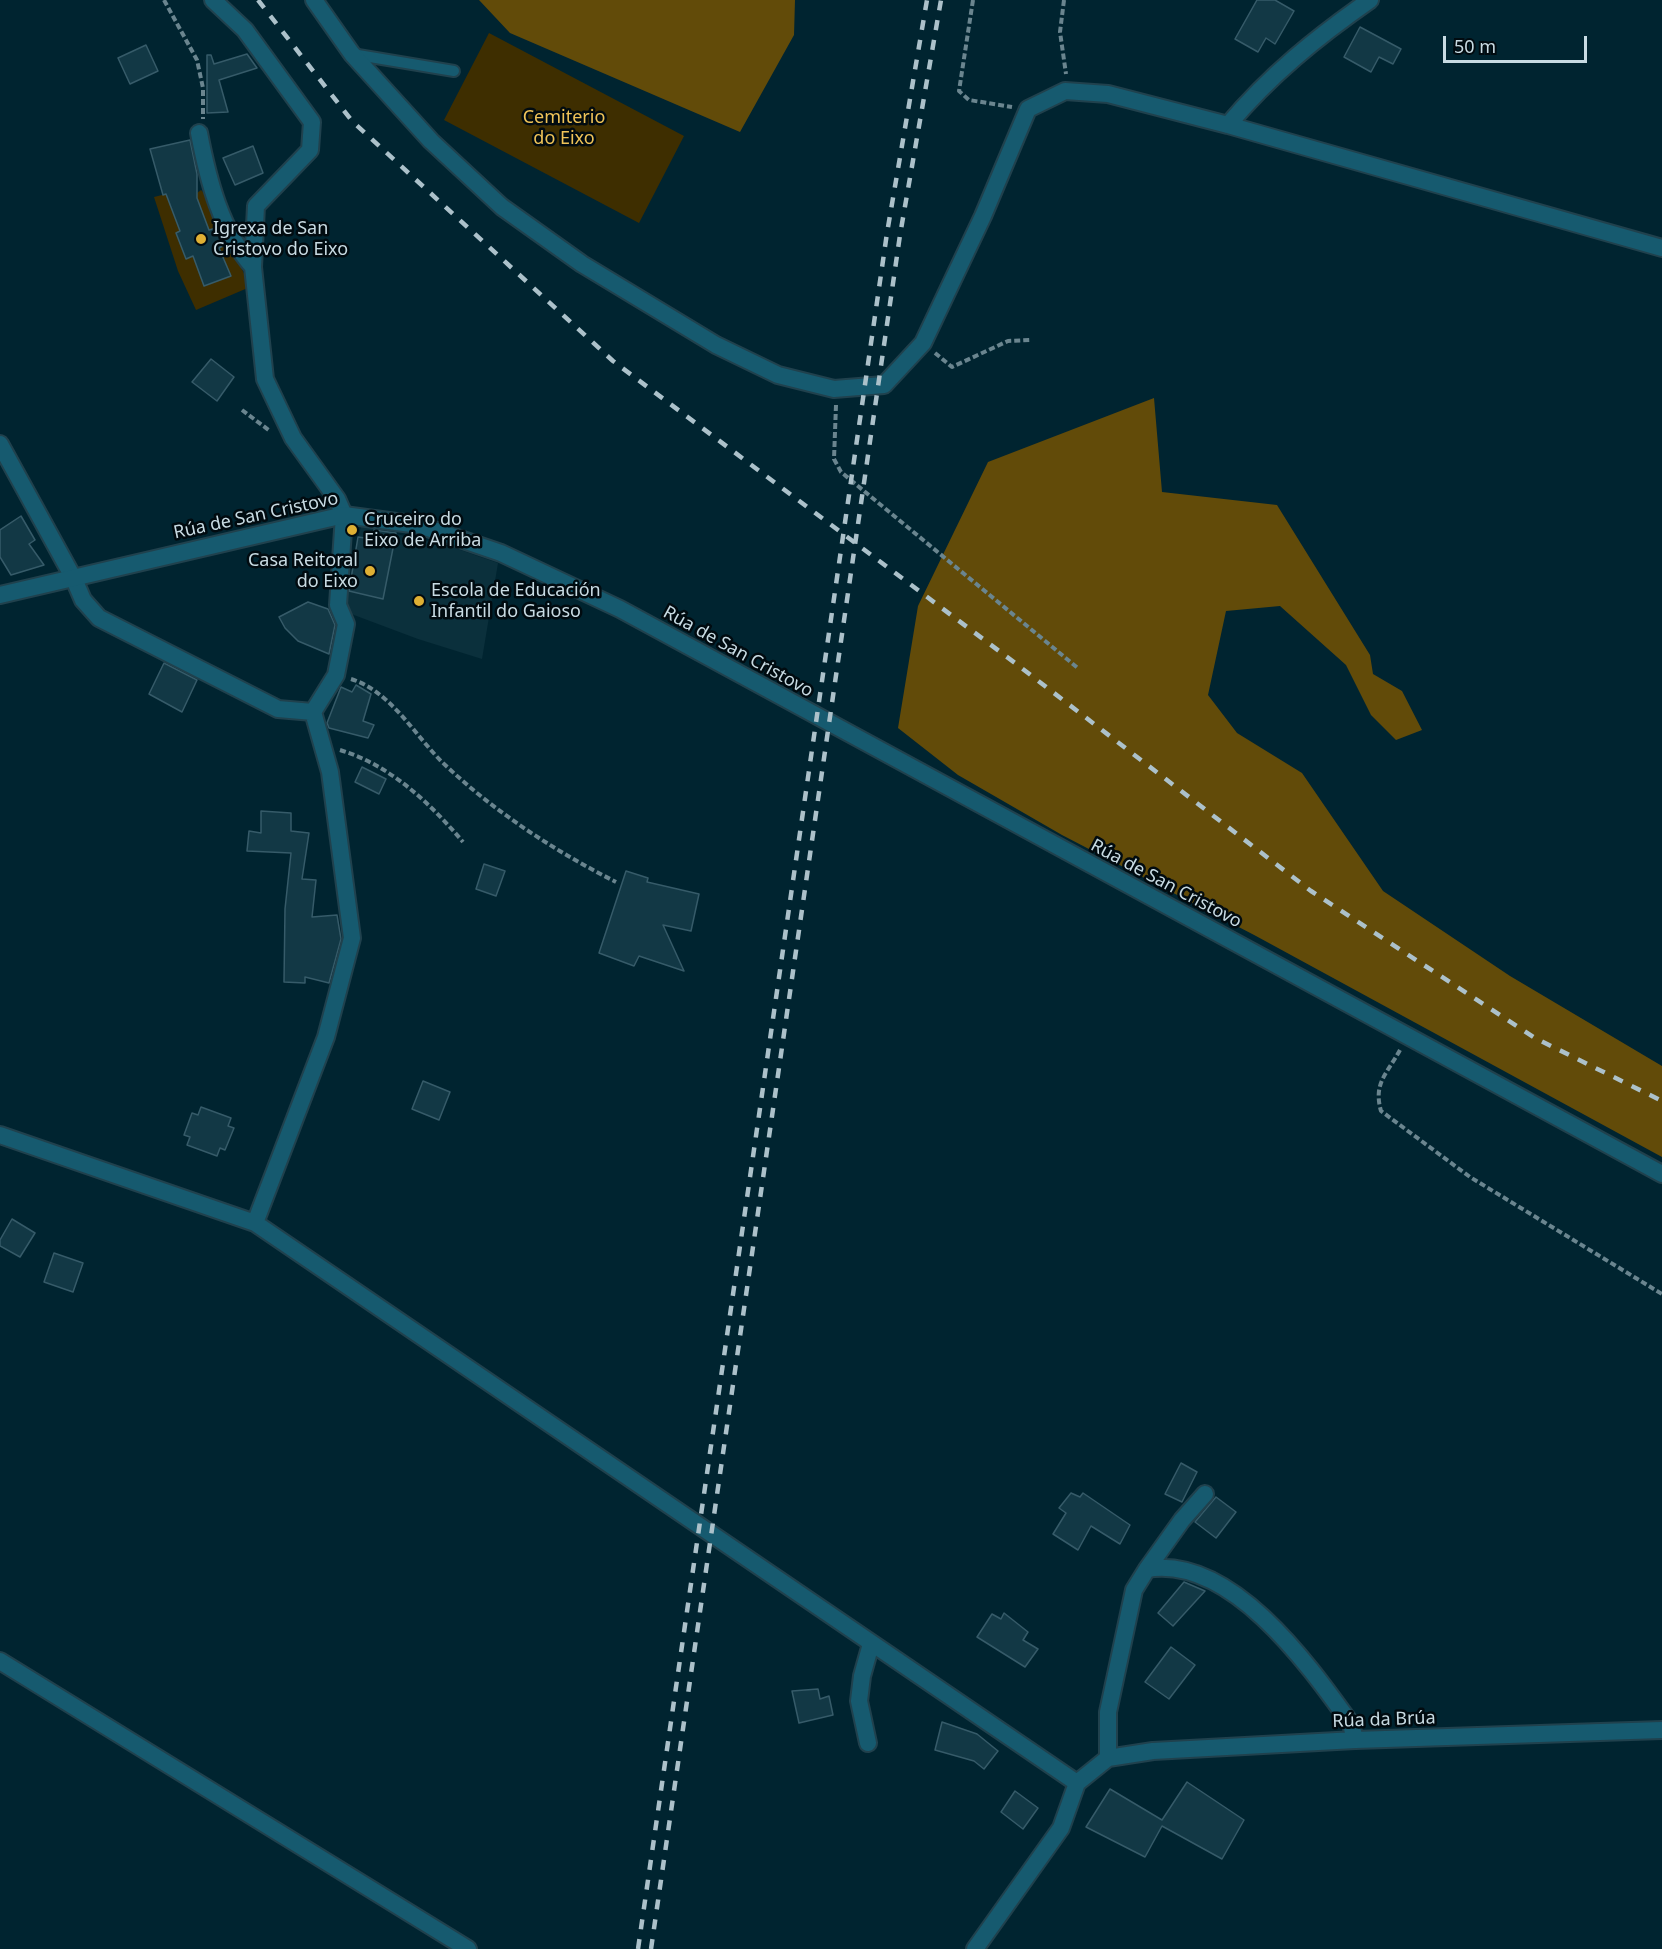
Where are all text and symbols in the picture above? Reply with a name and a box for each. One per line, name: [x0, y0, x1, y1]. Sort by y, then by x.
scale bar: [1446, 24, 1590, 62]
text: 50 m: [1454, 34, 1496, 58]
park label: Cemiterio do Eixo: [523, 107, 605, 150]
place label: Igrexa de San Cristovo do Eixo: [213, 218, 348, 260]
marker: Igrexa de San Cristovo do Eixo: [194, 232, 208, 246]
street label: Rúa de San Cristovo: [172, 488, 340, 544]
place label: Cruceiro do Eixo de Arriba: [364, 509, 481, 552]
marker: Cruceiro do Eixo de Arriba: [345, 523, 359, 537]
place label: Casa Reitoral do Eixo: [248, 550, 358, 592]
marker: Casa Reitoral do Eixo: [363, 564, 377, 578]
place label: Escola de Educación Infantil do Gaioso: [431, 580, 601, 622]
marker: Escola de Educación Infantil do Gaioso: [412, 594, 426, 608]
street label: Rúa de San Cristovo: [659, 602, 817, 702]
street label: Rúa de San Cristovo: [1087, 835, 1245, 933]
street label: Rúa da Brúa: [1332, 1707, 1436, 1733]

